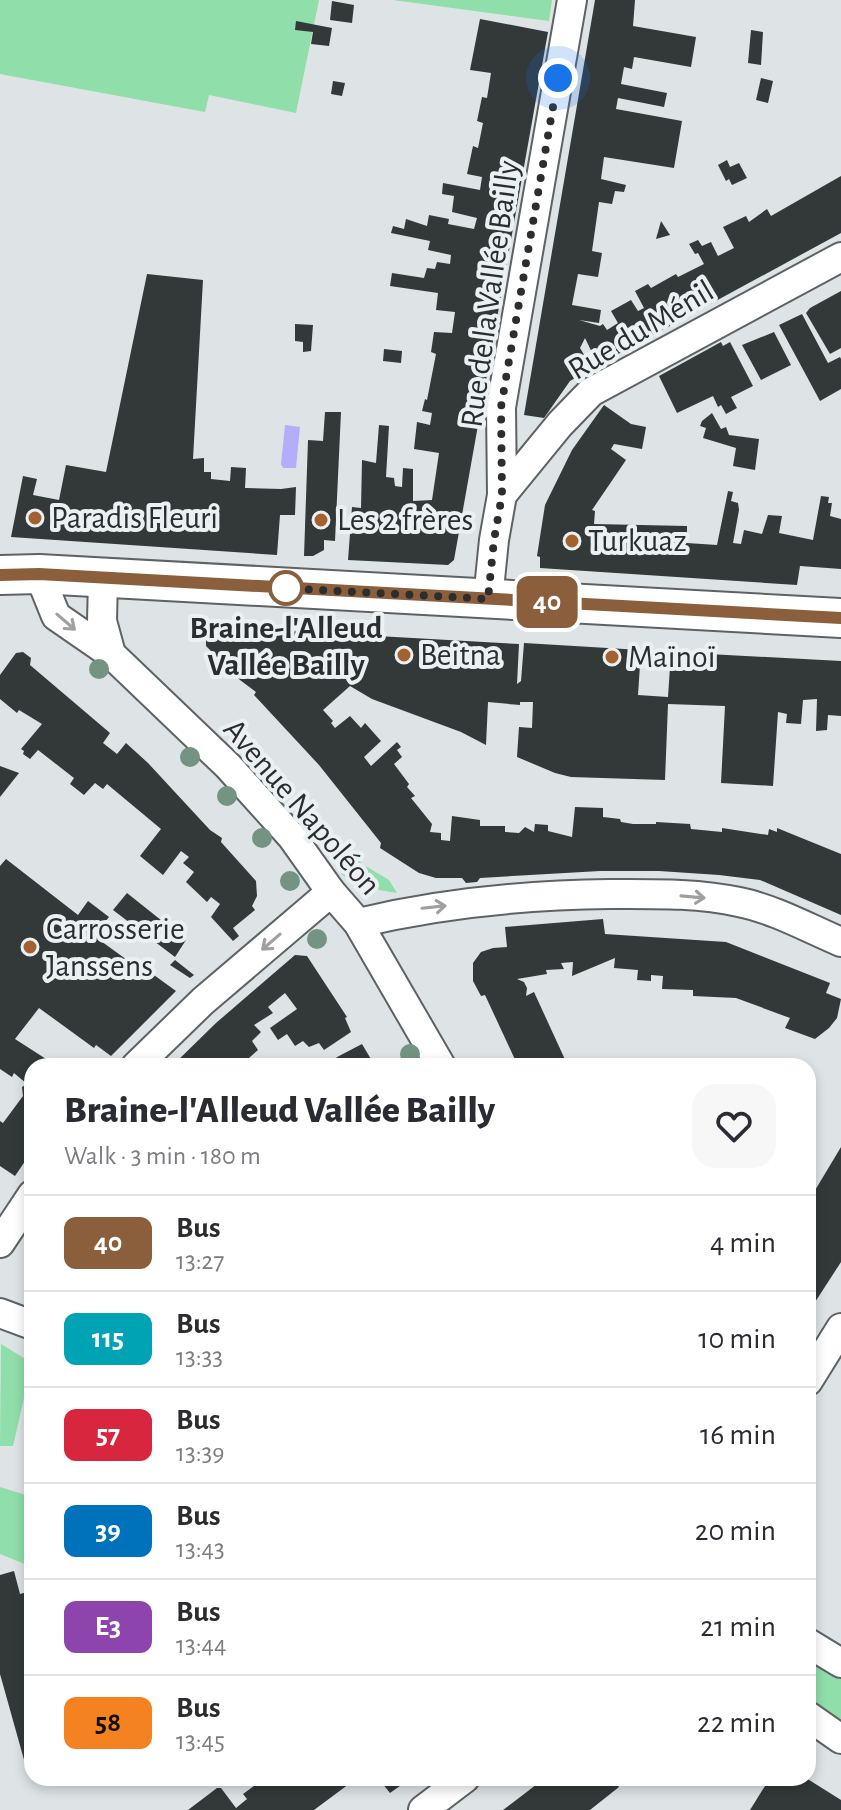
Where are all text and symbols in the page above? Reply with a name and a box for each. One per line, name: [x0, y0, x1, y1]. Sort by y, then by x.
your location: [538, 58, 578, 98]
street label: Rue de la Vallée Bailly: [455, 158, 525, 429]
street label: Rue du Ménil: [563, 274, 719, 386]
place label: Paradis Fleuri: [51, 502, 218, 534]
place label: Les 2 frères: [337, 504, 473, 536]
marker: Paradis Fleuri: [26, 509, 44, 527]
marker: Les 2 frères: [312, 511, 330, 529]
place label: Turkuaz: [588, 525, 687, 557]
marker: Turkuaz: [563, 532, 581, 550]
marker: Braine-l'Alleud Vallée Bailly: [269, 571, 303, 605]
line badge: 40: [511, 576, 583, 628]
text: 40: [533, 588, 561, 616]
place label: Braine-l'Alleud Vallée Bailly: [190, 612, 383, 681]
one-way arrow: [55, 613, 75, 631]
place label: Beitna: [420, 639, 501, 671]
place label: Maïnoï: [628, 641, 715, 673]
marker: Beitna: [395, 646, 413, 664]
marker: Maïnoï: [603, 648, 621, 666]
street label: Avenue Napoléon: [217, 713, 387, 901]
one-way arrow: [679, 890, 706, 905]
one-way arrow: [420, 900, 447, 915]
place label: Carrosserie Janssens: [46, 913, 185, 982]
one-way arrow: [261, 933, 281, 951]
marker: Carrosserie Janssens: [21, 938, 39, 956]
button: heart: [692, 1084, 776, 1168]
text: Braine-l'Alleud Vallée Bailly: [64, 1092, 495, 1130]
text: Walk · 3 min · 180 m: [64, 1143, 261, 1169]
text: Bus: [176, 1213, 221, 1243]
text: 4 min: [710, 1228, 776, 1258]
text: 40: [94, 1229, 122, 1257]
text: 13:27: [176, 1248, 224, 1274]
text: Bus: [176, 1309, 221, 1339]
text: 10 min: [698, 1324, 776, 1354]
text: 115: [92, 1325, 124, 1353]
text: 13:33: [176, 1344, 223, 1370]
text: Bus: [176, 1405, 221, 1435]
text: 16 min: [700, 1420, 776, 1450]
text: 57: [96, 1421, 120, 1449]
text: 13:39: [176, 1440, 225, 1466]
text: Bus: [176, 1501, 221, 1531]
text: 20 min: [695, 1516, 776, 1546]
text: 39: [95, 1517, 121, 1545]
text: 13:43: [176, 1536, 225, 1562]
text: Bus: [176, 1597, 221, 1627]
text: 21 min: [700, 1612, 776, 1642]
text: E3: [95, 1613, 121, 1641]
text: 13:44: [176, 1632, 227, 1658]
text: Bus: [176, 1693, 221, 1723]
text: 22 min: [697, 1708, 776, 1738]
text: 58: [95, 1709, 121, 1737]
text: 13:45: [176, 1728, 225, 1754]

